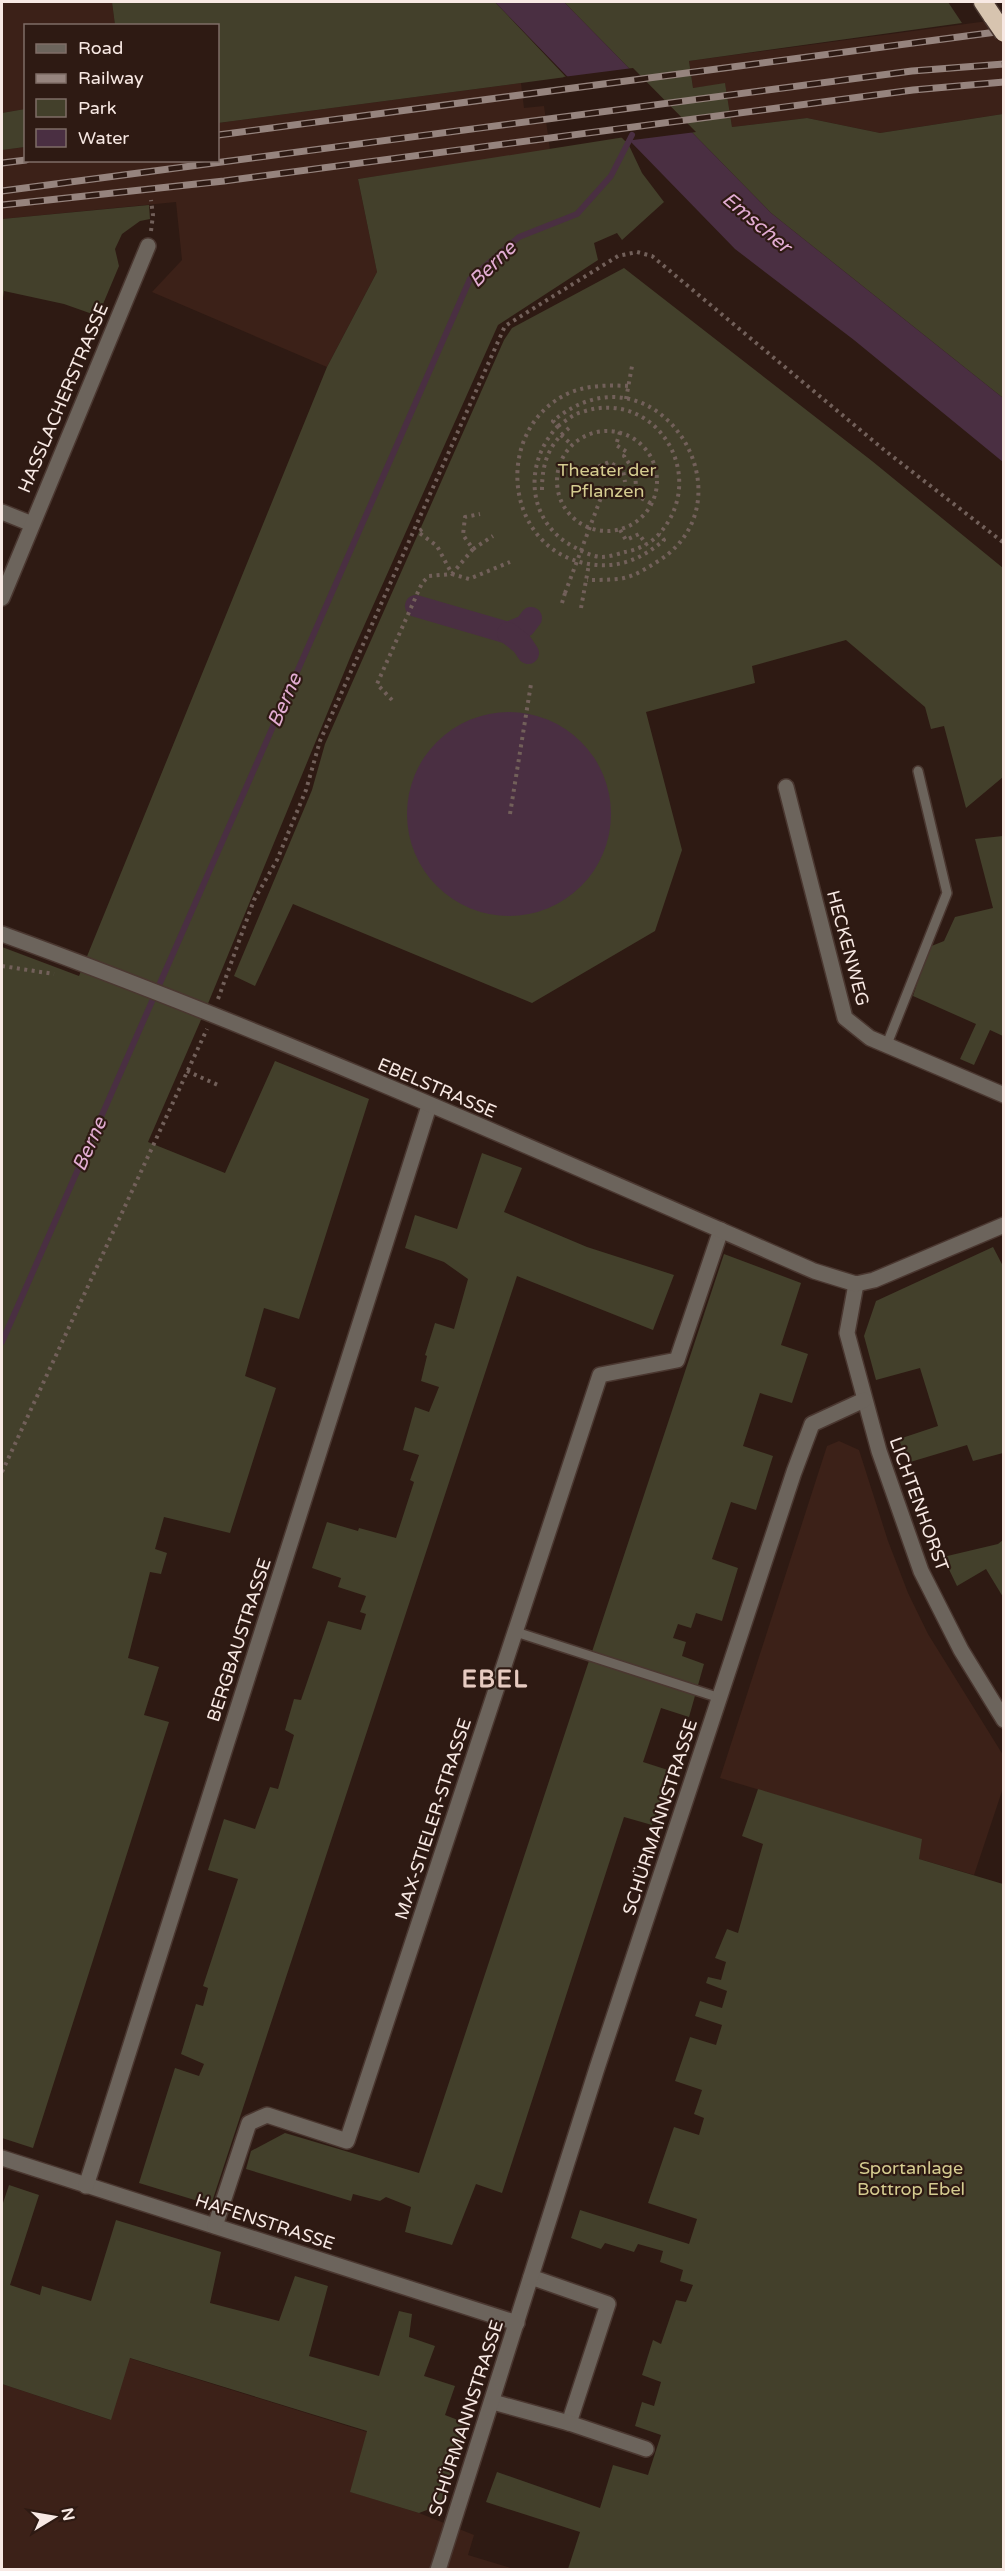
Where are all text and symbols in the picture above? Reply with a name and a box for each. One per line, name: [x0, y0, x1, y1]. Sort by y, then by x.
legend: [24, 24, 219, 162]
text: Road: [78, 37, 123, 59]
text: Railway: [78, 67, 144, 89]
text: Park: [78, 97, 117, 119]
text: Water: [78, 127, 129, 149]
water label: Emscher: [717, 187, 797, 260]
water label: Berne: [464, 235, 522, 293]
street label: HASSLACHERSTRASSE: [13, 300, 113, 496]
park label: Theater der Pflanzen: [558, 459, 657, 502]
water label: Berne: [263, 668, 308, 731]
street label: HECKENWEG: [822, 888, 874, 1008]
street label: EBELSTRASSE: [374, 1053, 500, 1123]
water label: Berne: [68, 1112, 113, 1175]
street label: LICHTENHORST: [885, 1434, 953, 1574]
street label: BERGBAUSTRASSE: [202, 1555, 276, 1725]
district label: EBEL: [461, 1665, 529, 1694]
street label: MAX-STIELER-STRASSE: [390, 1715, 476, 1923]
street label: SCHÜRMANNSTRASSE: [618, 1716, 702, 1918]
park label: Sportanlage Bottrop Ebel: [857, 2157, 965, 2200]
street label: HAFENSTRASSE: [193, 2189, 337, 2255]
street label: SCHÜRMANNSTRASSE: [424, 2317, 508, 2519]
north arrow: [24, 2487, 84, 2547]
text: N: [57, 2506, 79, 2523]

